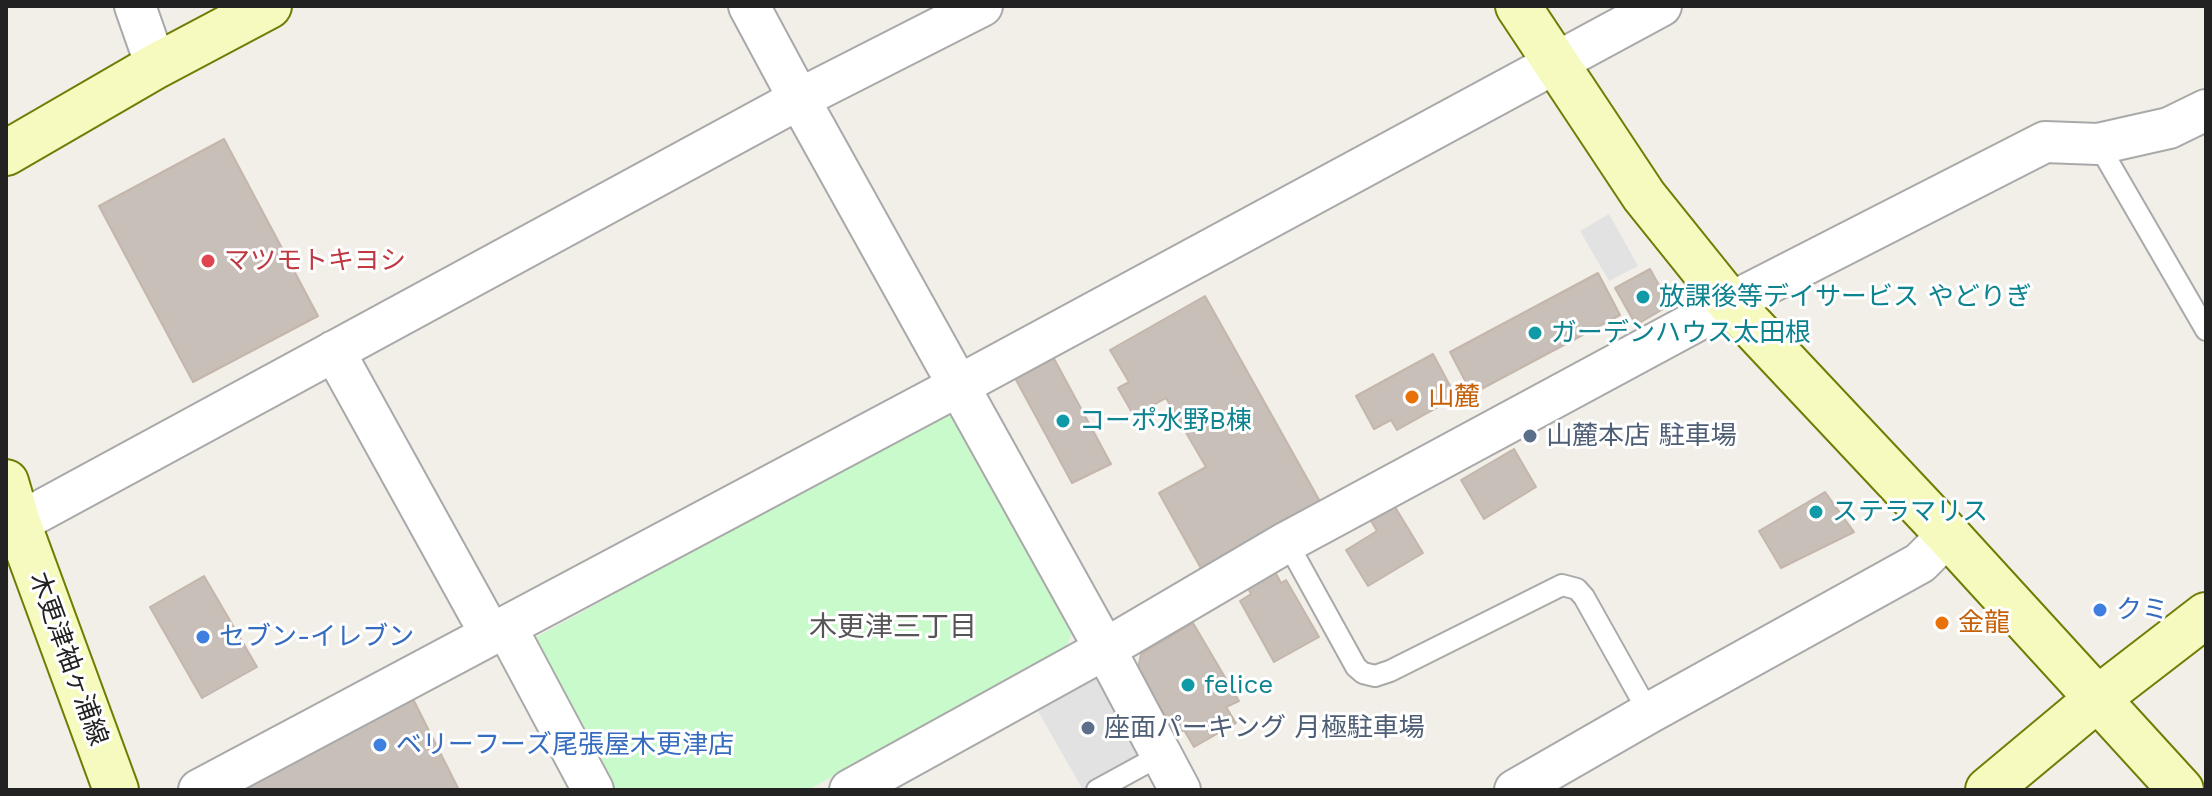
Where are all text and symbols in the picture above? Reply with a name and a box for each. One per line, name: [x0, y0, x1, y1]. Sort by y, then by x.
place label: マツモトキヨシ: [224, 245, 406, 277]
marker: マツモトキヨシ: [199, 252, 217, 270]
place label: 放課後等デイサービス やどりぎ: [1659, 281, 2032, 313]
marker: 放課後等デイサービス やどりぎ: [1634, 288, 1652, 306]
place label: ガーデンハウス太田根: [1551, 317, 1811, 349]
marker: ガーデンハウス太田根: [1526, 324, 1544, 342]
place label: 山麓: [1428, 381, 1480, 413]
marker: 山麓: [1403, 388, 1421, 406]
place label: コーポ水野B棟: [1079, 405, 1252, 437]
marker: コーポ水野B棟: [1054, 412, 1072, 430]
place label: 山麓本店 駐車場: [1546, 420, 1737, 452]
marker: 山麓本店 駐車場: [1521, 427, 1539, 445]
place label: ステラマリス: [1832, 496, 1988, 528]
marker: ステラマリス: [1807, 503, 1825, 521]
street label: 木更津袖ヶ浦線: [22, 568, 114, 750]
place label: クミ: [2116, 594, 2168, 626]
marker: クミ: [2091, 601, 2109, 619]
place label: 金龍: [1958, 607, 2010, 639]
district label: 木更津三丁目: [809, 611, 977, 645]
marker: 金龍: [1933, 614, 1951, 632]
place label: セブン-イレブン: [219, 621, 414, 653]
marker: セブン-イレブン: [194, 628, 212, 646]
place label: felice: [1204, 669, 1273, 701]
marker: felice: [1179, 676, 1197, 694]
place label: 座面パーキング 月極駐車場: [1104, 712, 1425, 744]
marker: 座面パーキング 月極駐車場: [1079, 719, 1097, 737]
place label: ベリーフーズ尾張屋木更津店: [396, 729, 734, 761]
marker: ベリーフーズ尾張屋木更津店: [371, 736, 389, 754]

